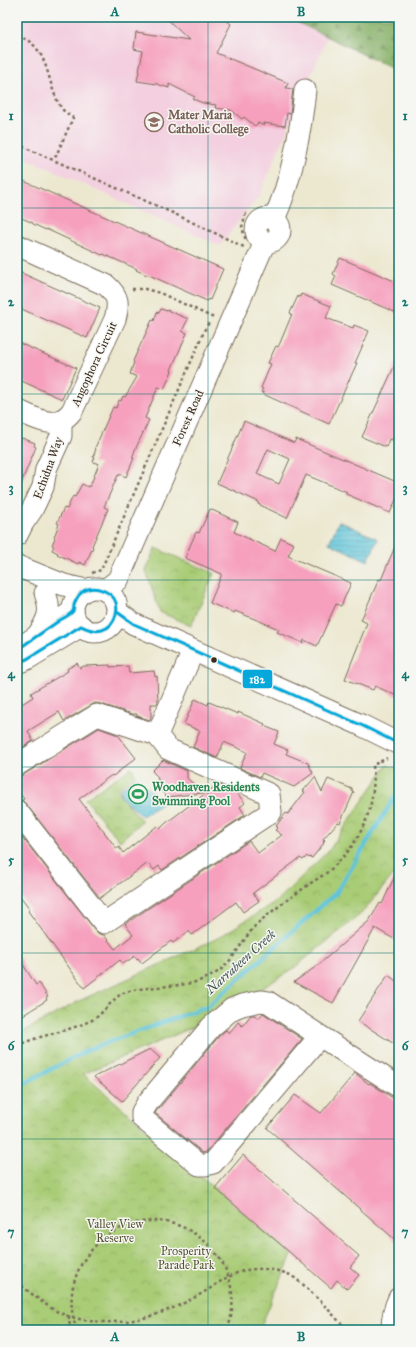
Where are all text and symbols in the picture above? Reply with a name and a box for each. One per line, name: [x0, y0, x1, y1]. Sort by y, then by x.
text: A: [110, 4, 120, 20]
text: B: [297, 4, 306, 20]
text: 1: [8, 108, 14, 124]
place label: Mater Maria Catholic College: [168, 108, 249, 137]
text: 1: [402, 108, 408, 124]
school or university icon: Mater Maria Catholic College: [143, 111, 165, 133]
text: 2: [8, 294, 15, 310]
text: 2: [402, 294, 409, 310]
street label: Angophora Circuit: [68, 319, 121, 410]
street label: Forest Road: [169, 388, 207, 448]
street label: Echidna Way: [30, 435, 66, 501]
text: 3: [8, 480, 14, 496]
text: 3: [402, 480, 408, 496]
unlabelled marker: [209, 655, 219, 665]
text: 4: [7, 666, 15, 682]
text: 4: [401, 666, 409, 682]
line badge: 182: [242, 669, 273, 689]
text: 182: [249, 673, 265, 686]
place label: Woodhaven Residents Swimming Pool: [152, 780, 260, 809]
sports icon: Woodhaven Residents Swimming Pool: [127, 783, 149, 805]
text: 5: [8, 852, 15, 868]
text: 5: [402, 852, 409, 868]
water label: Narrabeen Creek: [202, 926, 279, 998]
text: 6: [8, 1038, 16, 1054]
text: 6: [402, 1038, 410, 1054]
park label: Valley View Reserve: [86, 1217, 143, 1245]
text: 7: [8, 1224, 15, 1240]
text: 7: [402, 1224, 409, 1240]
park label: Prosperity Parade Park: [158, 1244, 215, 1272]
text: A: [110, 1329, 120, 1345]
text: B: [297, 1329, 306, 1345]

